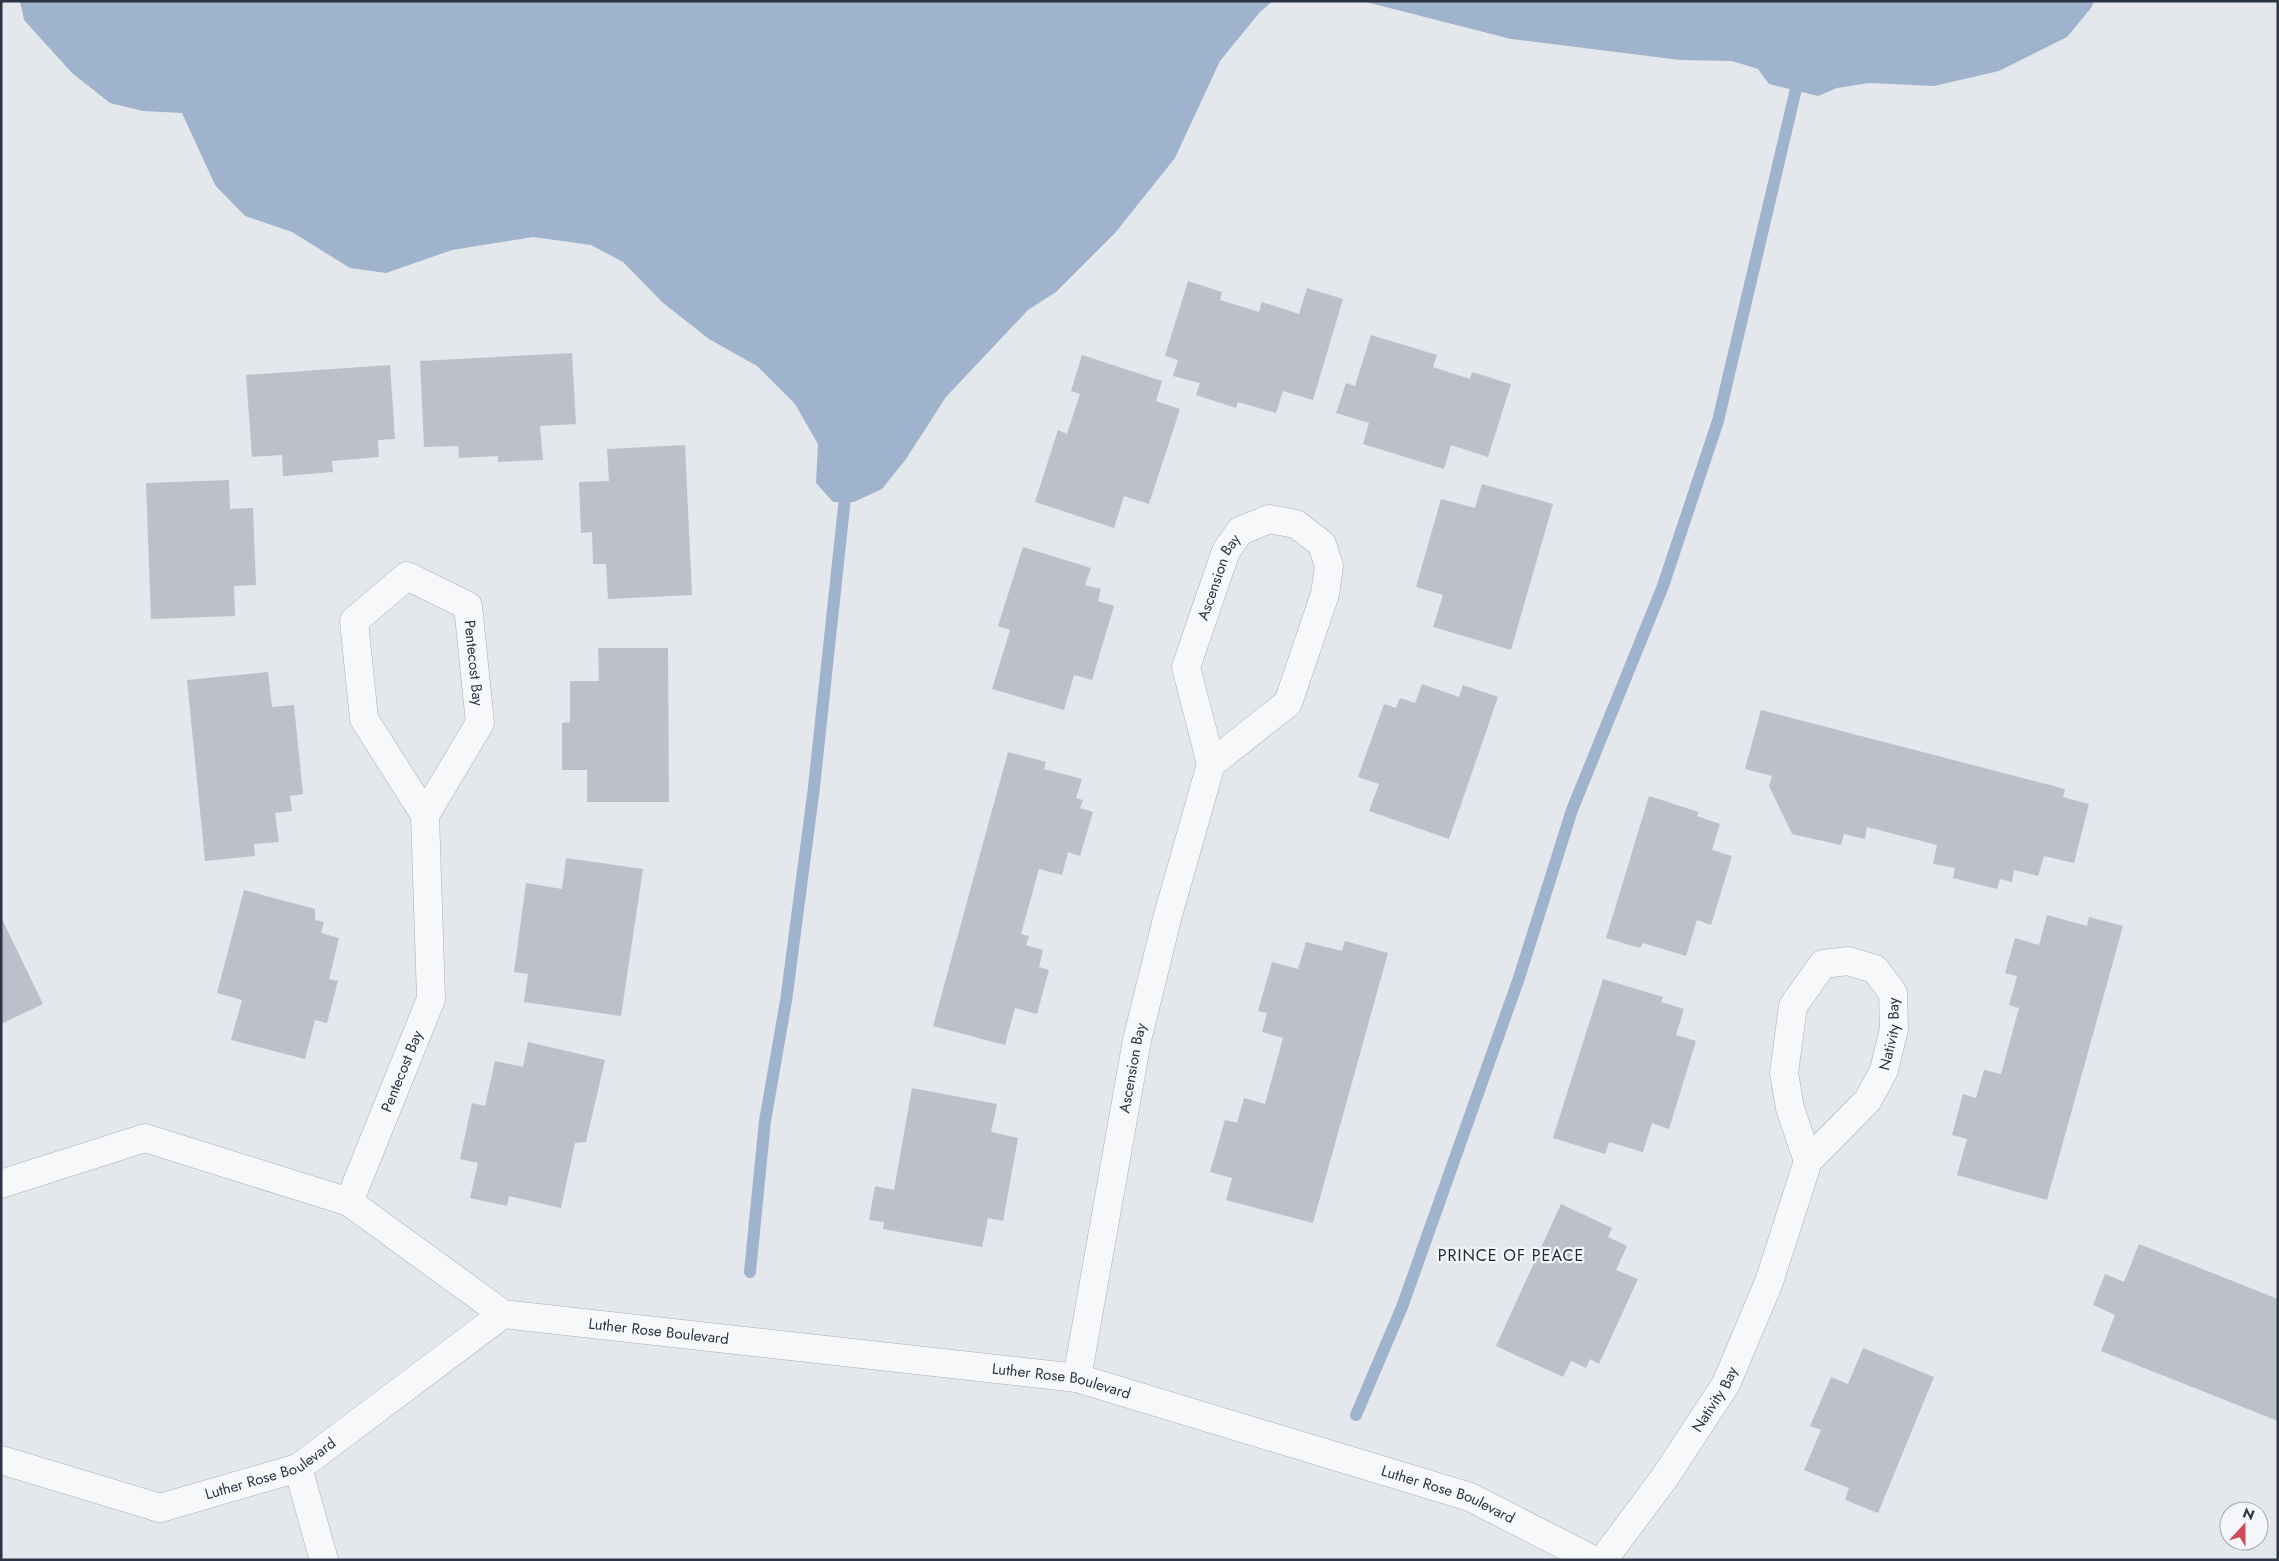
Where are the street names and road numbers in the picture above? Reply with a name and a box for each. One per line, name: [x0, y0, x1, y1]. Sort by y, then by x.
street label: Ascension Bay: [1192, 529, 1246, 623]
street label: Pentecost Bay: [458, 619, 489, 707]
street label: Nativity Bay: [1873, 997, 1905, 1073]
street label: Ascension Bay: [1113, 1020, 1152, 1115]
street label: Pentecost Bay: [375, 1027, 428, 1115]
street label: Luther Rose Boulevard: [587, 1313, 730, 1350]
street label: Luther Rose Boulevard: [991, 1358, 1133, 1405]
street label: Nativity Bay: [1686, 1363, 1743, 1437]
street label: Luther Rose Boulevard: [202, 1432, 340, 1505]
street label: Luther Rose Boulevard: [1379, 1460, 1519, 1529]

